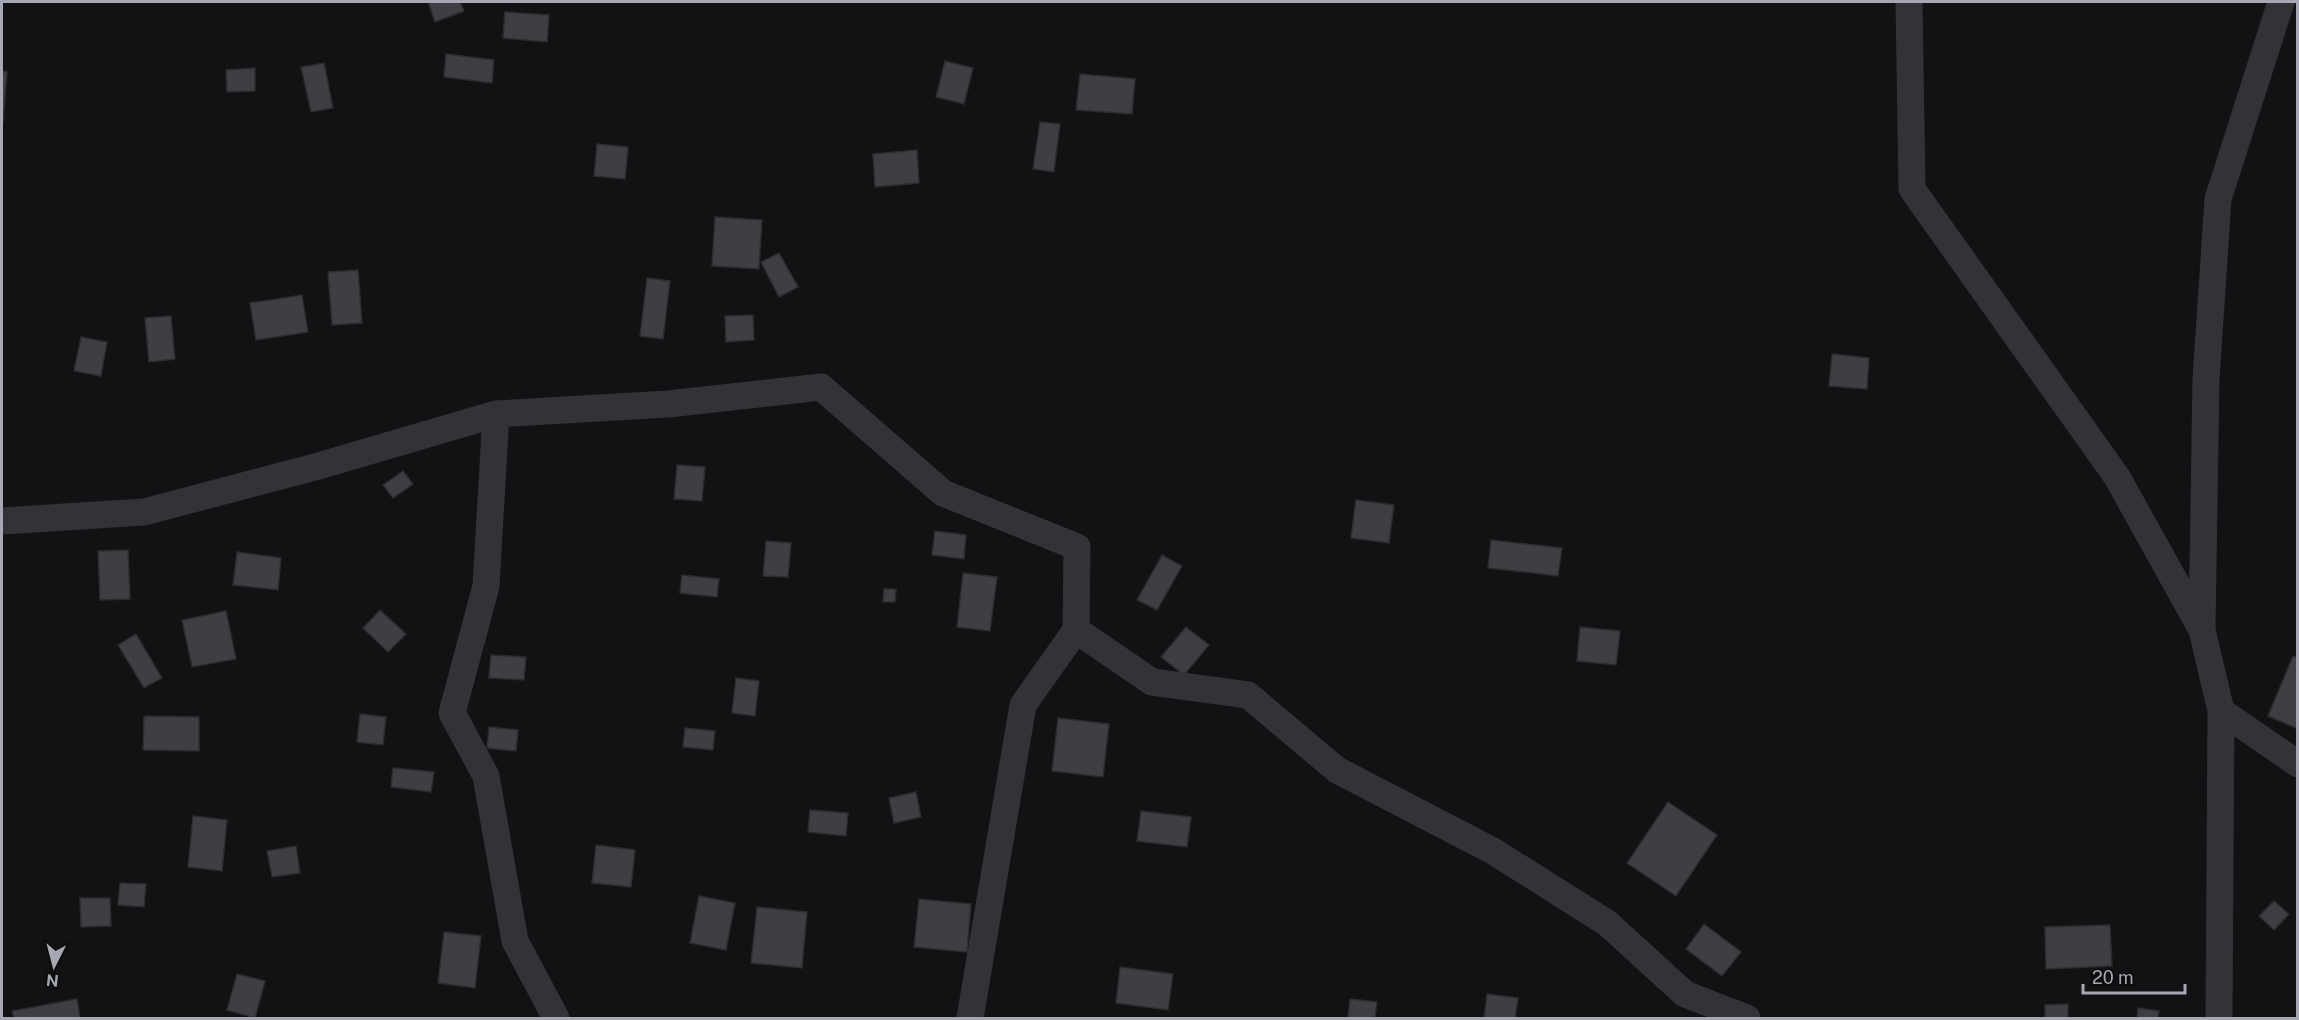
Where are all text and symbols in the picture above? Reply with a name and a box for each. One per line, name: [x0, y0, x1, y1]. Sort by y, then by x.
north arrow: [24, 936, 84, 996]
scale bar: [2083, 957, 2185, 995]
text: 20 m: [2092, 967, 2134, 988]
text: N: [45, 970, 60, 991]

